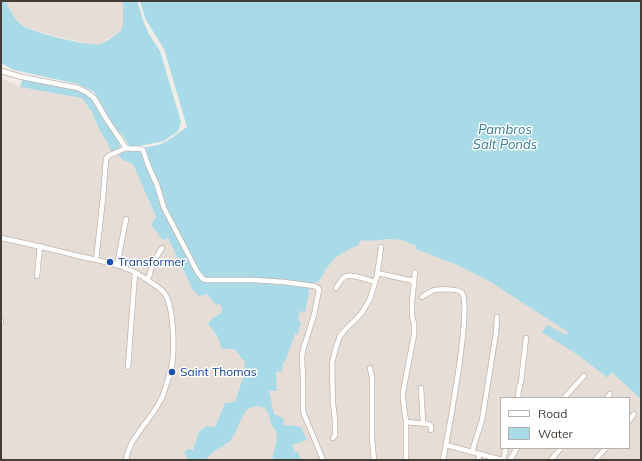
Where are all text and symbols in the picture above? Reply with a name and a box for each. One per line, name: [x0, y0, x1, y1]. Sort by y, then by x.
water label: Pambros Salt Ponds: [473, 122, 537, 153]
place label: Transformer: [118, 255, 185, 269]
marker: Transformer: [105, 257, 115, 267]
place label: Saint Thomas: [180, 365, 257, 379]
marker: Saint Thomas: [167, 367, 177, 377]
legend: [500, 397, 630, 449]
text: Road: [538, 406, 567, 421]
text: Water: [538, 426, 573, 441]

